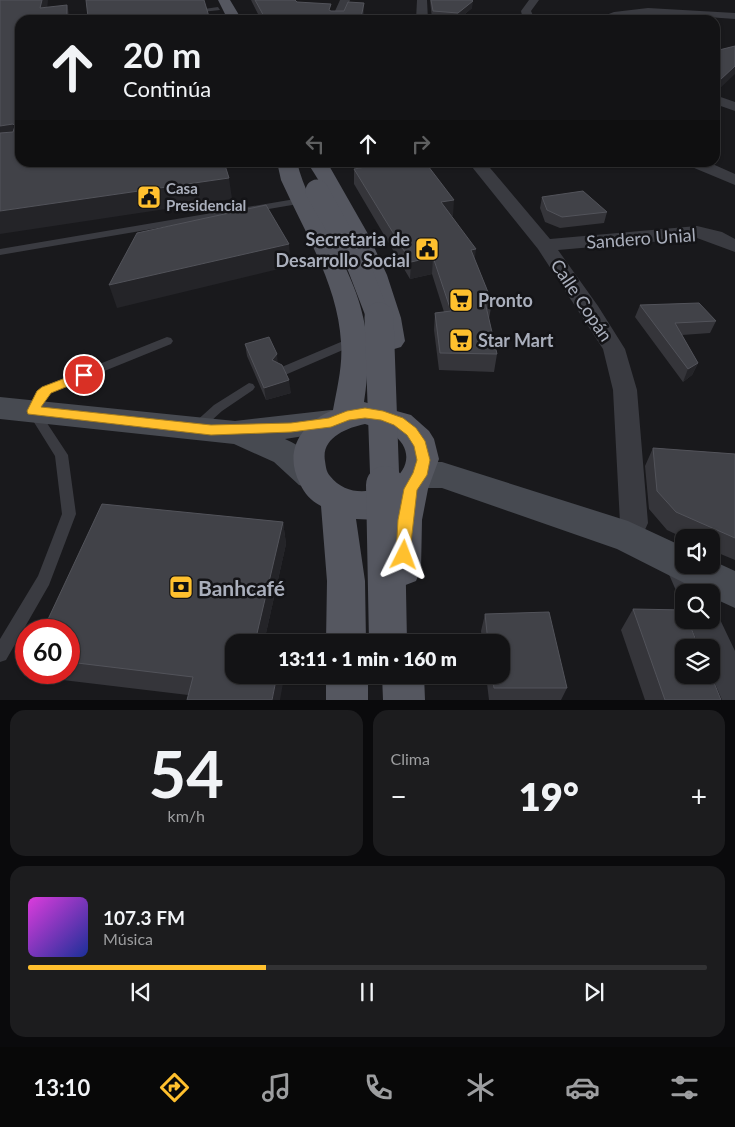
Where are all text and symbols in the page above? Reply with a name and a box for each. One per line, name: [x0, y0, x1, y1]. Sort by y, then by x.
text: 20 m: [123, 33, 201, 75]
icon: ahead: [40, 35, 105, 100]
text: Continúa: [123, 75, 211, 102]
icon: left: [301, 130, 329, 158]
icon: ahead: [354, 130, 382, 158]
icon: right: [407, 130, 435, 158]
place label: Casa Presidencial: [166, 179, 246, 214]
public building icon: Casa Presidencial: [136, 184, 162, 210]
street label: Sandero Unial: [585, 223, 697, 253]
place label: Secretaria de Desarrollo Social: [276, 228, 410, 271]
public building icon: Secretaria de Desarrollo Social: [414, 236, 440, 262]
street label: Calle Copán: [546, 255, 618, 345]
supermarket icon: Pronto: [448, 287, 474, 313]
place label: Pronto: [478, 289, 533, 311]
supermarket icon: Star Mart: [448, 327, 474, 353]
place label: Star Mart: [478, 329, 554, 351]
pin: [63, 354, 105, 396]
icon: arrive: [70, 361, 98, 389]
position arrow: [377, 528, 429, 580]
map controls: [675, 529, 720, 684]
button: sound: [675, 529, 720, 574]
bank icon: Banhcafé: [168, 574, 194, 600]
place label: Banhcafé: [198, 575, 285, 600]
button: search: [675, 584, 720, 629]
speed limit sign: 60: [15, 619, 80, 684]
button: layers: [675, 639, 720, 684]
text: 13:11 · 1 min · 160 m: [278, 647, 457, 670]
text: 54: [149, 734, 224, 812]
text: Clima: [391, 749, 430, 768]
text: 19°: [519, 773, 579, 819]
text: −: [391, 779, 407, 813]
text: +: [691, 779, 707, 813]
text: km/h: [168, 806, 205, 825]
text: 107.3 FM: [103, 906, 185, 929]
text: Música: [103, 929, 153, 948]
icon: previous: [127, 978, 155, 1006]
icon: pause: [353, 978, 381, 1006]
icon: next: [580, 978, 608, 1006]
icon: directions: [157, 1070, 192, 1105]
icon: music: [259, 1070, 294, 1105]
icon: phone: [361, 1070, 396, 1105]
icon: climate: [463, 1070, 498, 1105]
icon: car: [565, 1070, 600, 1105]
icon: filters: [667, 1070, 702, 1105]
text: 13:10: [33, 1074, 90, 1101]

